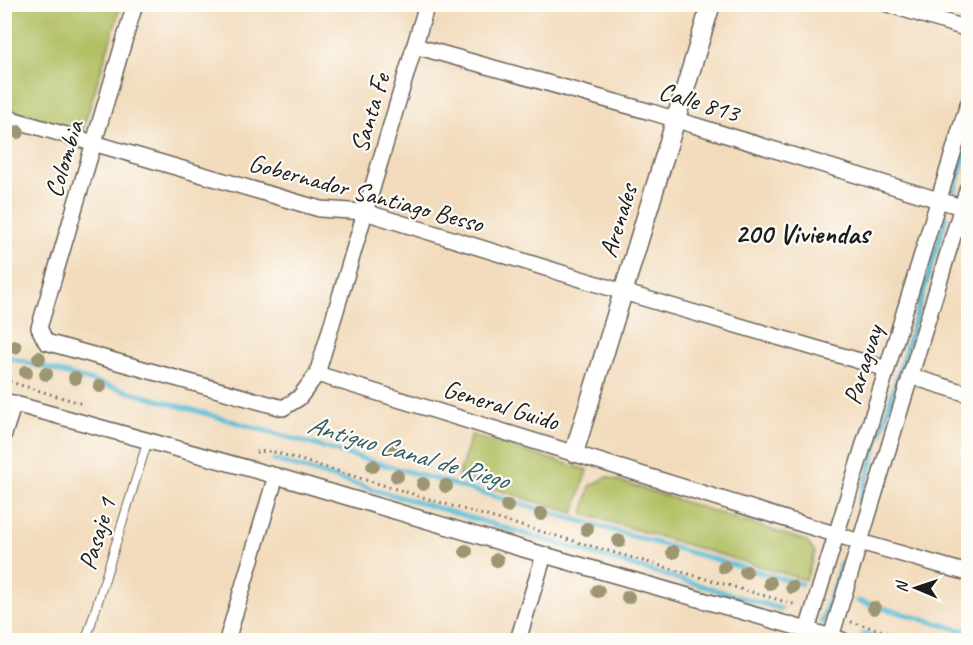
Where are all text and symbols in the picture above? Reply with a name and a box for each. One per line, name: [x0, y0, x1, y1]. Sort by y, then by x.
street label: Santa Fe: [342, 68, 398, 157]
street label: Calle 813: [655, 74, 745, 130]
street label: Colombia: [37, 115, 92, 201]
street label: Gobernador Santiago Besso: [245, 146, 489, 241]
street label: Arenales: [591, 179, 645, 261]
district label: 200 Viviendas: [735, 216, 872, 251]
street label: Paraguay: [835, 319, 891, 409]
street label: General Guido: [440, 372, 564, 439]
water label: Antiguo Canal de Riego: [304, 407, 516, 498]
street label: Pasaje 1: [70, 493, 124, 574]
north arrow: [886, 558, 946, 618]
text: N: [892, 579, 912, 593]

